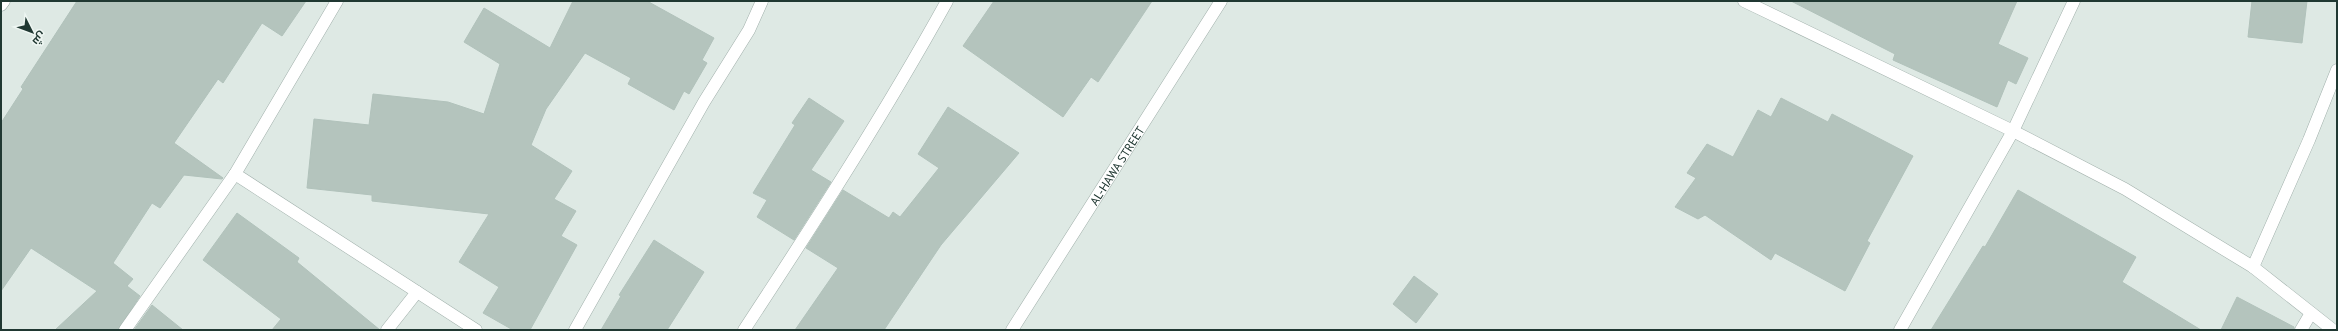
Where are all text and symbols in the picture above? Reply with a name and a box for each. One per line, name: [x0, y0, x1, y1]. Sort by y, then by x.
north arrow: [12, 12, 52, 52]
text: ش: [30, 29, 49, 49]
street label: AL-HAWA STREET: [1086, 123, 1147, 208]

